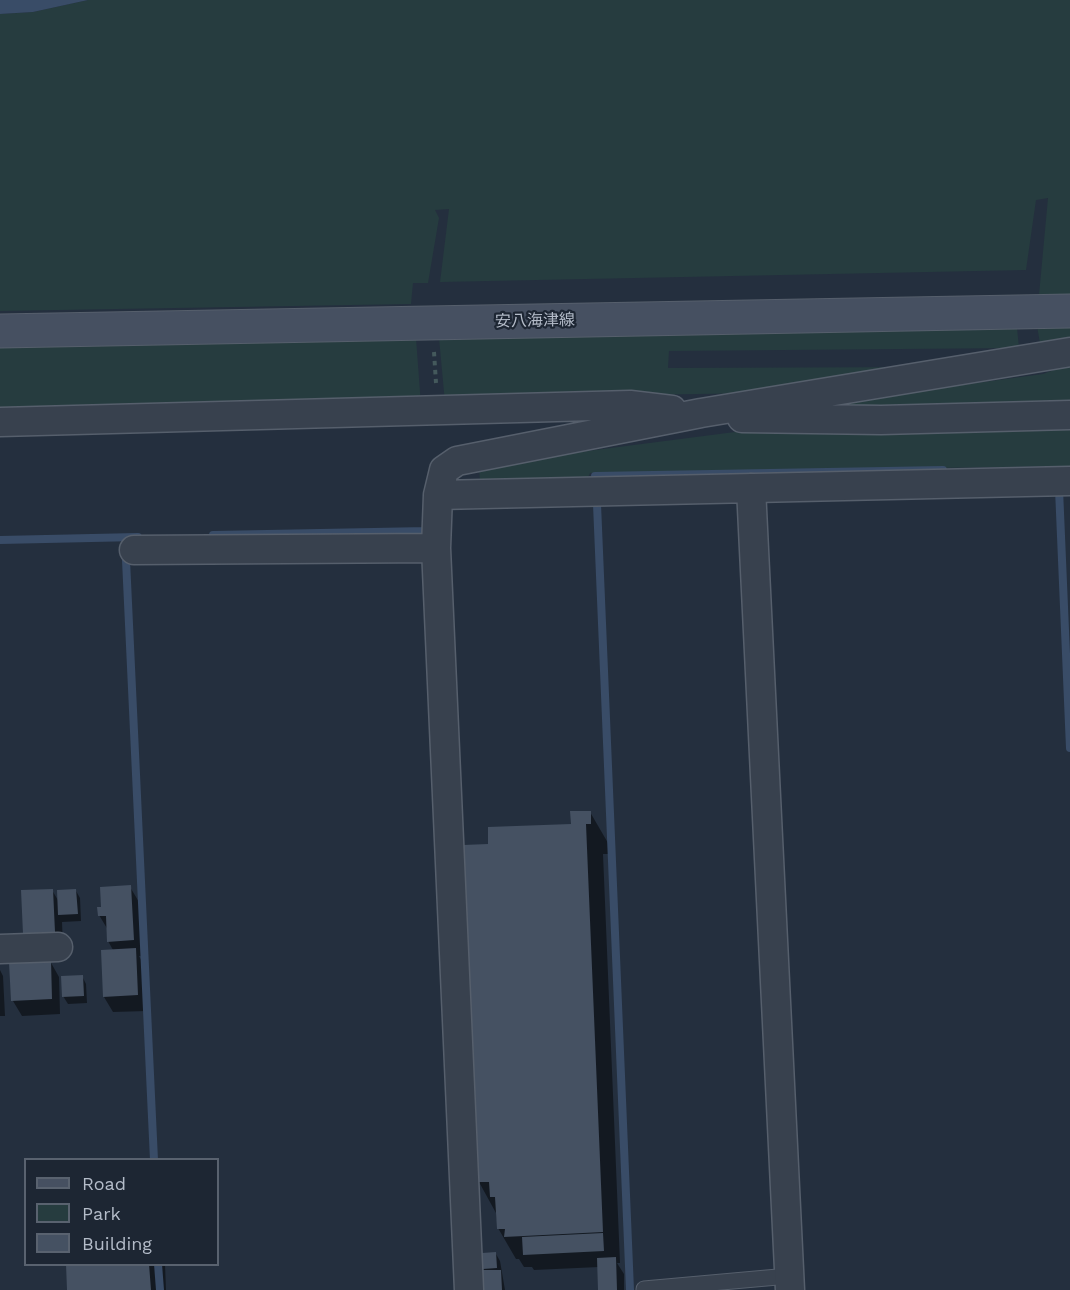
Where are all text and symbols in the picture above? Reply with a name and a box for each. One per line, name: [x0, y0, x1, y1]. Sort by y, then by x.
street label: 安八海津線: [495, 311, 575, 331]
legend: [24, 1158, 219, 1266]
text: Road: [82, 1173, 126, 1194]
text: Park: [82, 1203, 121, 1224]
text: Building: [82, 1233, 152, 1254]

